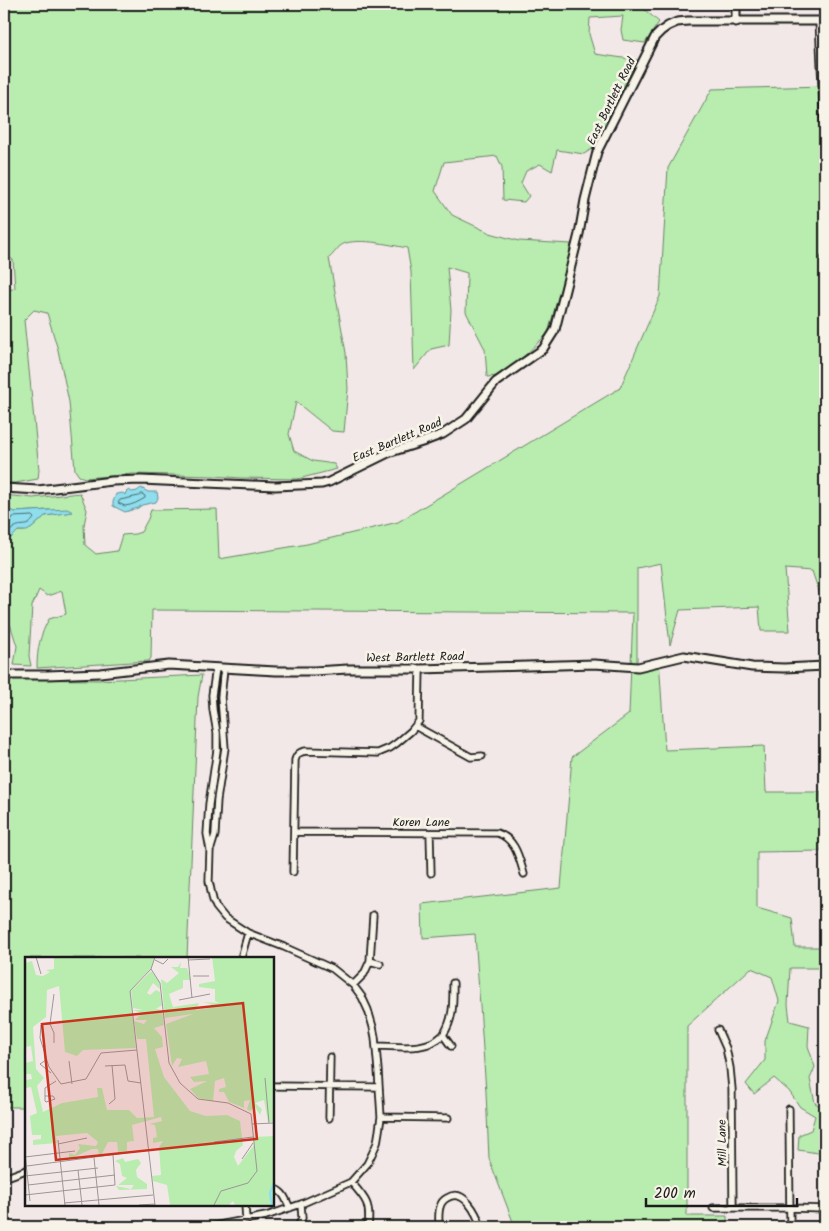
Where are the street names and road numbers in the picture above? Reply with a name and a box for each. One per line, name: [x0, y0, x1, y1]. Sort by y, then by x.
street label: East Bartlett Road: [582, 53, 641, 148]
street label: East Bartlett Road: [349, 413, 446, 468]
street label: West Bartlett Road: [366, 647, 465, 668]
street label: Koren Lane: [392, 813, 450, 832]
street label: Mill Lane: [713, 1119, 732, 1167]

